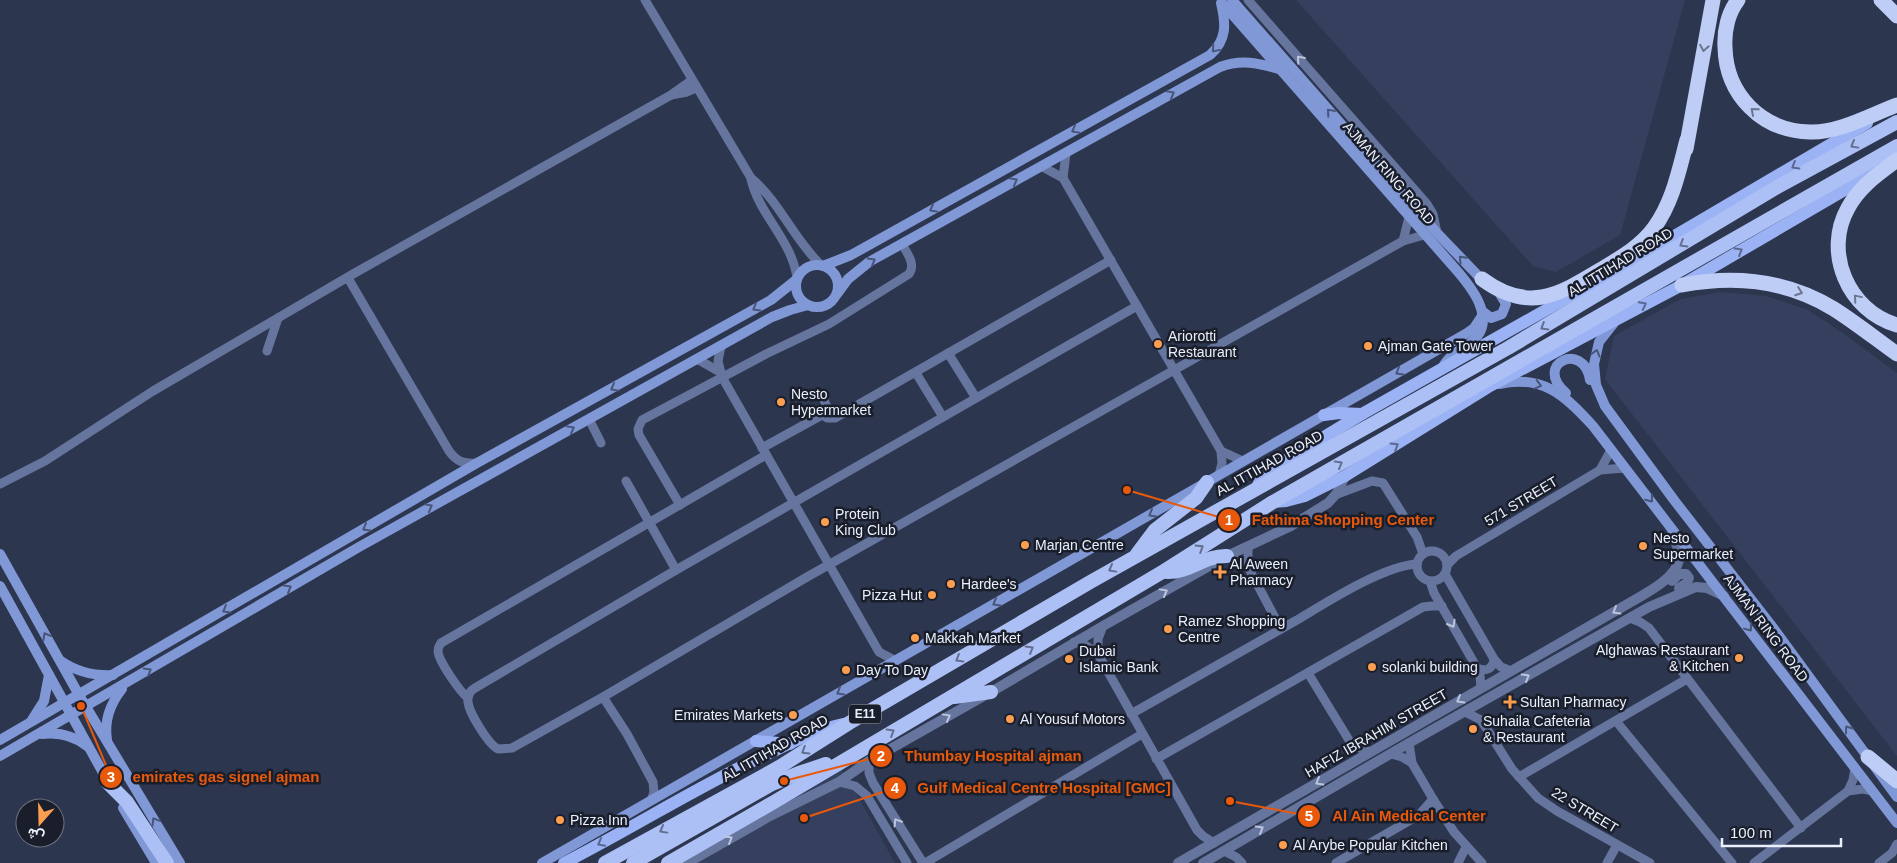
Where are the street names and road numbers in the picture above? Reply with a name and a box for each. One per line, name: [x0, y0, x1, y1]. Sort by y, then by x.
street label: AJMAN RING ROAD: [1340, 118, 1438, 228]
street label: AL ITTIHAD ROAD: [1565, 224, 1675, 300]
street label: AL ITTIHAD ROAD: [1213, 427, 1325, 499]
street label: 571 STREET: [1482, 473, 1561, 529]
street label: AJMAN RING ROAD: [1720, 571, 1812, 685]
street label: HAFIZ IBRAHIM STREET: [1302, 685, 1450, 780]
road number: E11: [849, 704, 881, 724]
street label: AL ITTIHAD ROAD: [719, 711, 831, 785]
street label: 22 STREET: [1549, 784, 1622, 836]

